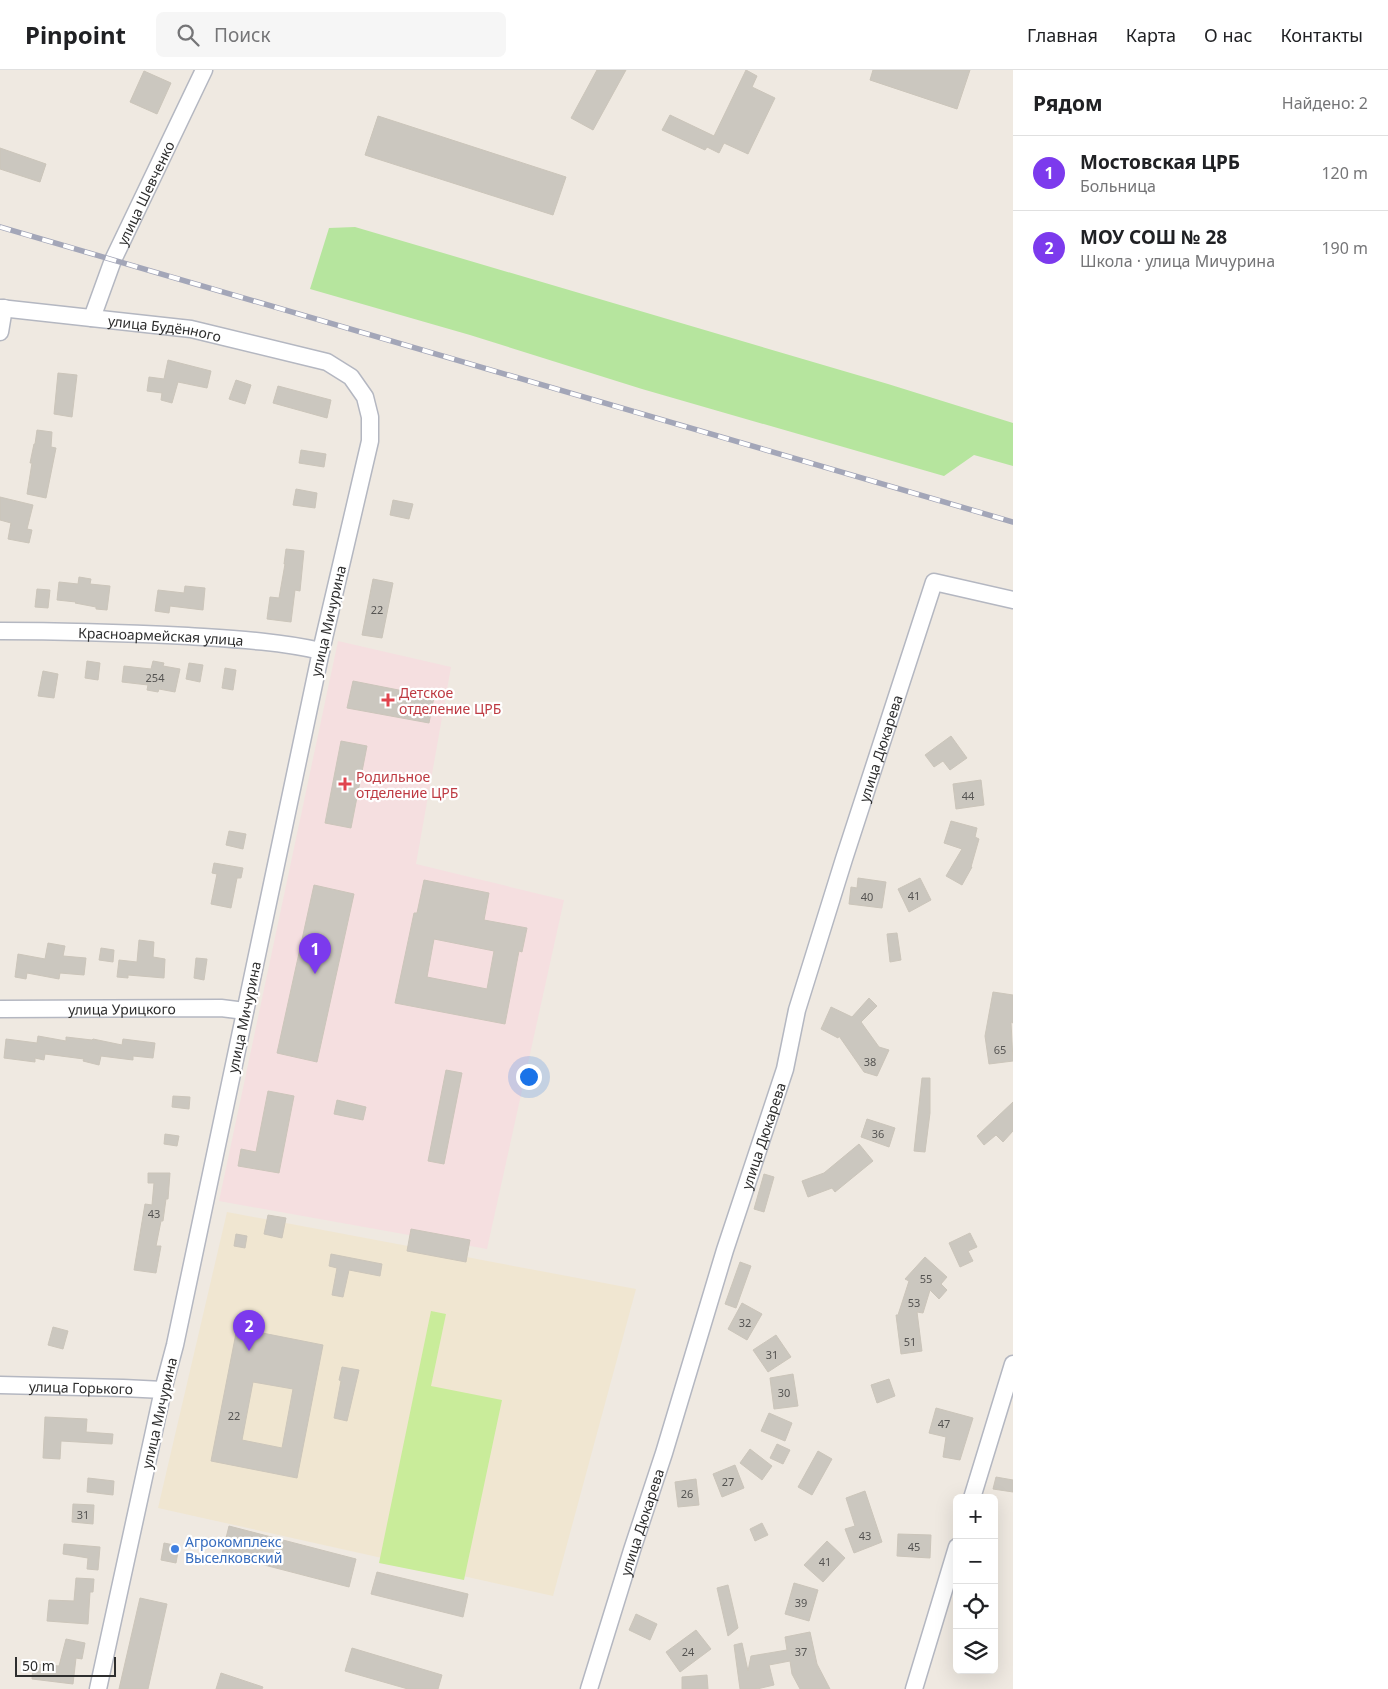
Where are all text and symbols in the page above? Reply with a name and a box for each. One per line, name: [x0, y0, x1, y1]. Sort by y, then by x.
search box: [156, 12, 506, 57]
text: Pinpoint: [25, 18, 126, 51]
icon: search: [174, 21, 202, 49]
text: Поиск: [214, 22, 271, 48]
text: Главная: [1027, 23, 1098, 47]
text: Карта: [1126, 23, 1176, 47]
text: О нас: [1204, 23, 1252, 47]
text: Контакты: [1280, 23, 1363, 47]
text: Рядом: [1033, 89, 1103, 117]
text: Найдено: 2: [1282, 92, 1368, 114]
street label: улица Шевченко: [112, 138, 178, 248]
text: Мостовская ЦРБ: [1080, 149, 1240, 175]
text: 1: [1044, 162, 1054, 184]
text: 120 m: [1321, 162, 1368, 184]
text: Больница: [1080, 175, 1156, 197]
text: МОУ СОШ № 28: [1080, 224, 1227, 250]
text: 2: [1044, 237, 1054, 259]
text: 190 m: [1321, 237, 1368, 259]
text: Школа · улица Мичурина: [1080, 250, 1275, 272]
street label: улица Будённого: [107, 310, 223, 346]
street label: улица Мичурина: [306, 563, 350, 679]
house number: 22: [371, 602, 383, 617]
street label: Красноармейская улица: [78, 622, 244, 649]
house number: 254: [146, 670, 165, 685]
place label: Детское отделение ЦРБ: [399, 683, 501, 718]
street label: улица Дюкарева: [854, 692, 906, 804]
marker: Детское отделение ЦРБ: [381, 693, 395, 707]
place label: Родильное отделение ЦРБ: [356, 767, 458, 802]
marker: Родильное отделение ЦРБ: [338, 777, 352, 791]
house number: 44: [962, 788, 975, 803]
house number: 41: [908, 888, 920, 903]
house number: 40: [861, 889, 873, 904]
pin: 1: [299, 933, 331, 974]
street label: улица Мичурина: [223, 959, 265, 1075]
street label: улица Урицкого: [68, 999, 176, 1018]
house number: 65: [994, 1042, 1006, 1057]
house number: 38: [864, 1054, 876, 1069]
your location: [516, 1064, 542, 1090]
street label: улица Дюкарева: [736, 1080, 789, 1192]
house number: 36: [872, 1126, 884, 1141]
house number: 43: [148, 1206, 160, 1221]
house number: 55: [920, 1271, 932, 1286]
house number: 53: [908, 1295, 920, 1310]
pin: 2: [233, 1310, 265, 1351]
house number: 32: [739, 1315, 751, 1330]
house number: 51: [904, 1334, 916, 1349]
house number: 31: [766, 1347, 778, 1362]
street label: улица Мичурина: [137, 1355, 181, 1471]
street label: улица Горького: [29, 1376, 134, 1398]
house number: 30: [778, 1385, 790, 1400]
house number: 22: [228, 1408, 240, 1423]
house number: 47: [938, 1416, 950, 1431]
street label: улица Дюкарева: [615, 1466, 668, 1578]
house number: 27: [722, 1474, 734, 1489]
house number: 26: [681, 1486, 693, 1501]
map controls: [953, 1494, 998, 1674]
button: +: [953, 1494, 998, 1539]
house number: 31: [77, 1507, 89, 1522]
house number: 43: [859, 1528, 871, 1543]
place label: Агрокомплекс Выселковский: [185, 1532, 283, 1567]
house number: 45: [908, 1539, 920, 1554]
button: −: [953, 1539, 998, 1584]
marker: Агрокомплекс Выселковский: [169, 1543, 181, 1555]
house number: 41: [819, 1554, 831, 1569]
button: locate: [953, 1584, 998, 1629]
house number: 39: [795, 1595, 807, 1610]
button: layers: [953, 1629, 998, 1674]
house number: 24: [682, 1644, 695, 1659]
house number: 37: [795, 1644, 807, 1659]
scale bar: [15, 1654, 116, 1677]
text: 50 m: [22, 1656, 55, 1675]

